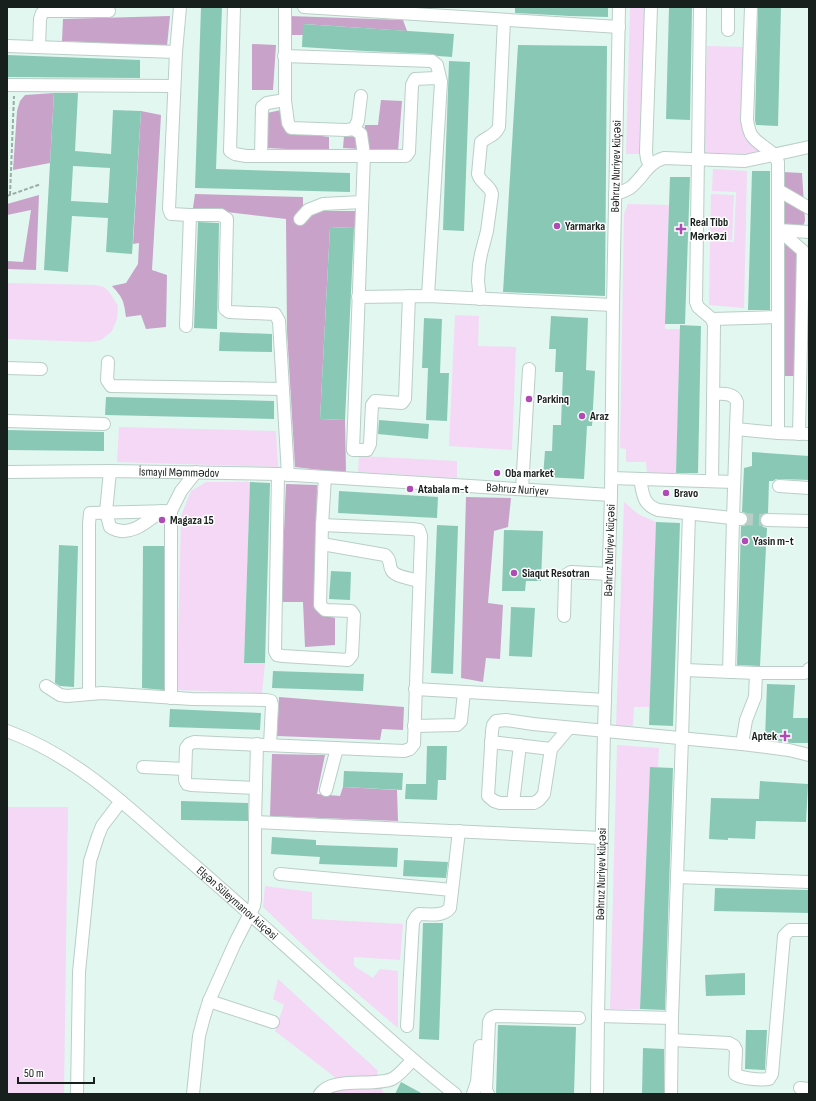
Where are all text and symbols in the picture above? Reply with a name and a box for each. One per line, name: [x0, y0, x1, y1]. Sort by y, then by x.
street label: Bəhruz Nuriyev küçəsi: [608, 120, 625, 213]
place label: Real Tibb Mərkəzi: [690, 215, 728, 244]
place label: Yarmarka: [565, 219, 605, 234]
marker: Yarmarka: [552, 221, 562, 231]
marker: Real Tibb Mərkəzi: [675, 223, 687, 235]
place label: Parkinq: [537, 392, 569, 407]
marker: Parkinq: [524, 394, 534, 404]
place label: Araz: [589, 409, 609, 424]
marker: Araz: [577, 411, 587, 421]
street label: İsmayıl Məmmədov: [139, 465, 220, 481]
place label: Oba market: [505, 466, 554, 481]
marker: Oba market: [492, 468, 502, 478]
street label: Bəhruz Nuriyev: [486, 480, 550, 499]
place label: Atabala m-t: [417, 482, 468, 497]
marker: Atabala m-t: [405, 484, 415, 494]
place label: Bravo: [674, 486, 698, 501]
marker: Bravo: [661, 488, 671, 498]
street label: Bəhruz Nuriyev küçəsi: [601, 504, 619, 597]
place label: Magaza 15: [170, 513, 214, 528]
marker: Magaza 15: [157, 515, 167, 525]
place label: Yasin m-t: [753, 534, 794, 549]
marker: Yasin m-t: [740, 536, 750, 546]
place label: Siaqut Resotran: [522, 566, 590, 581]
marker: Siaqut Resotran: [509, 568, 519, 578]
place label: Aptek: [751, 729, 777, 744]
marker: Aptek: [780, 731, 790, 741]
street label: Bəhruz Nuriyev küçəsi: [593, 828, 610, 920]
street label: Elşən Süleymanov küçəsi: [193, 863, 281, 943]
scale bar: [18, 1059, 94, 1085]
text: 50 m: [24, 1066, 44, 1081]

